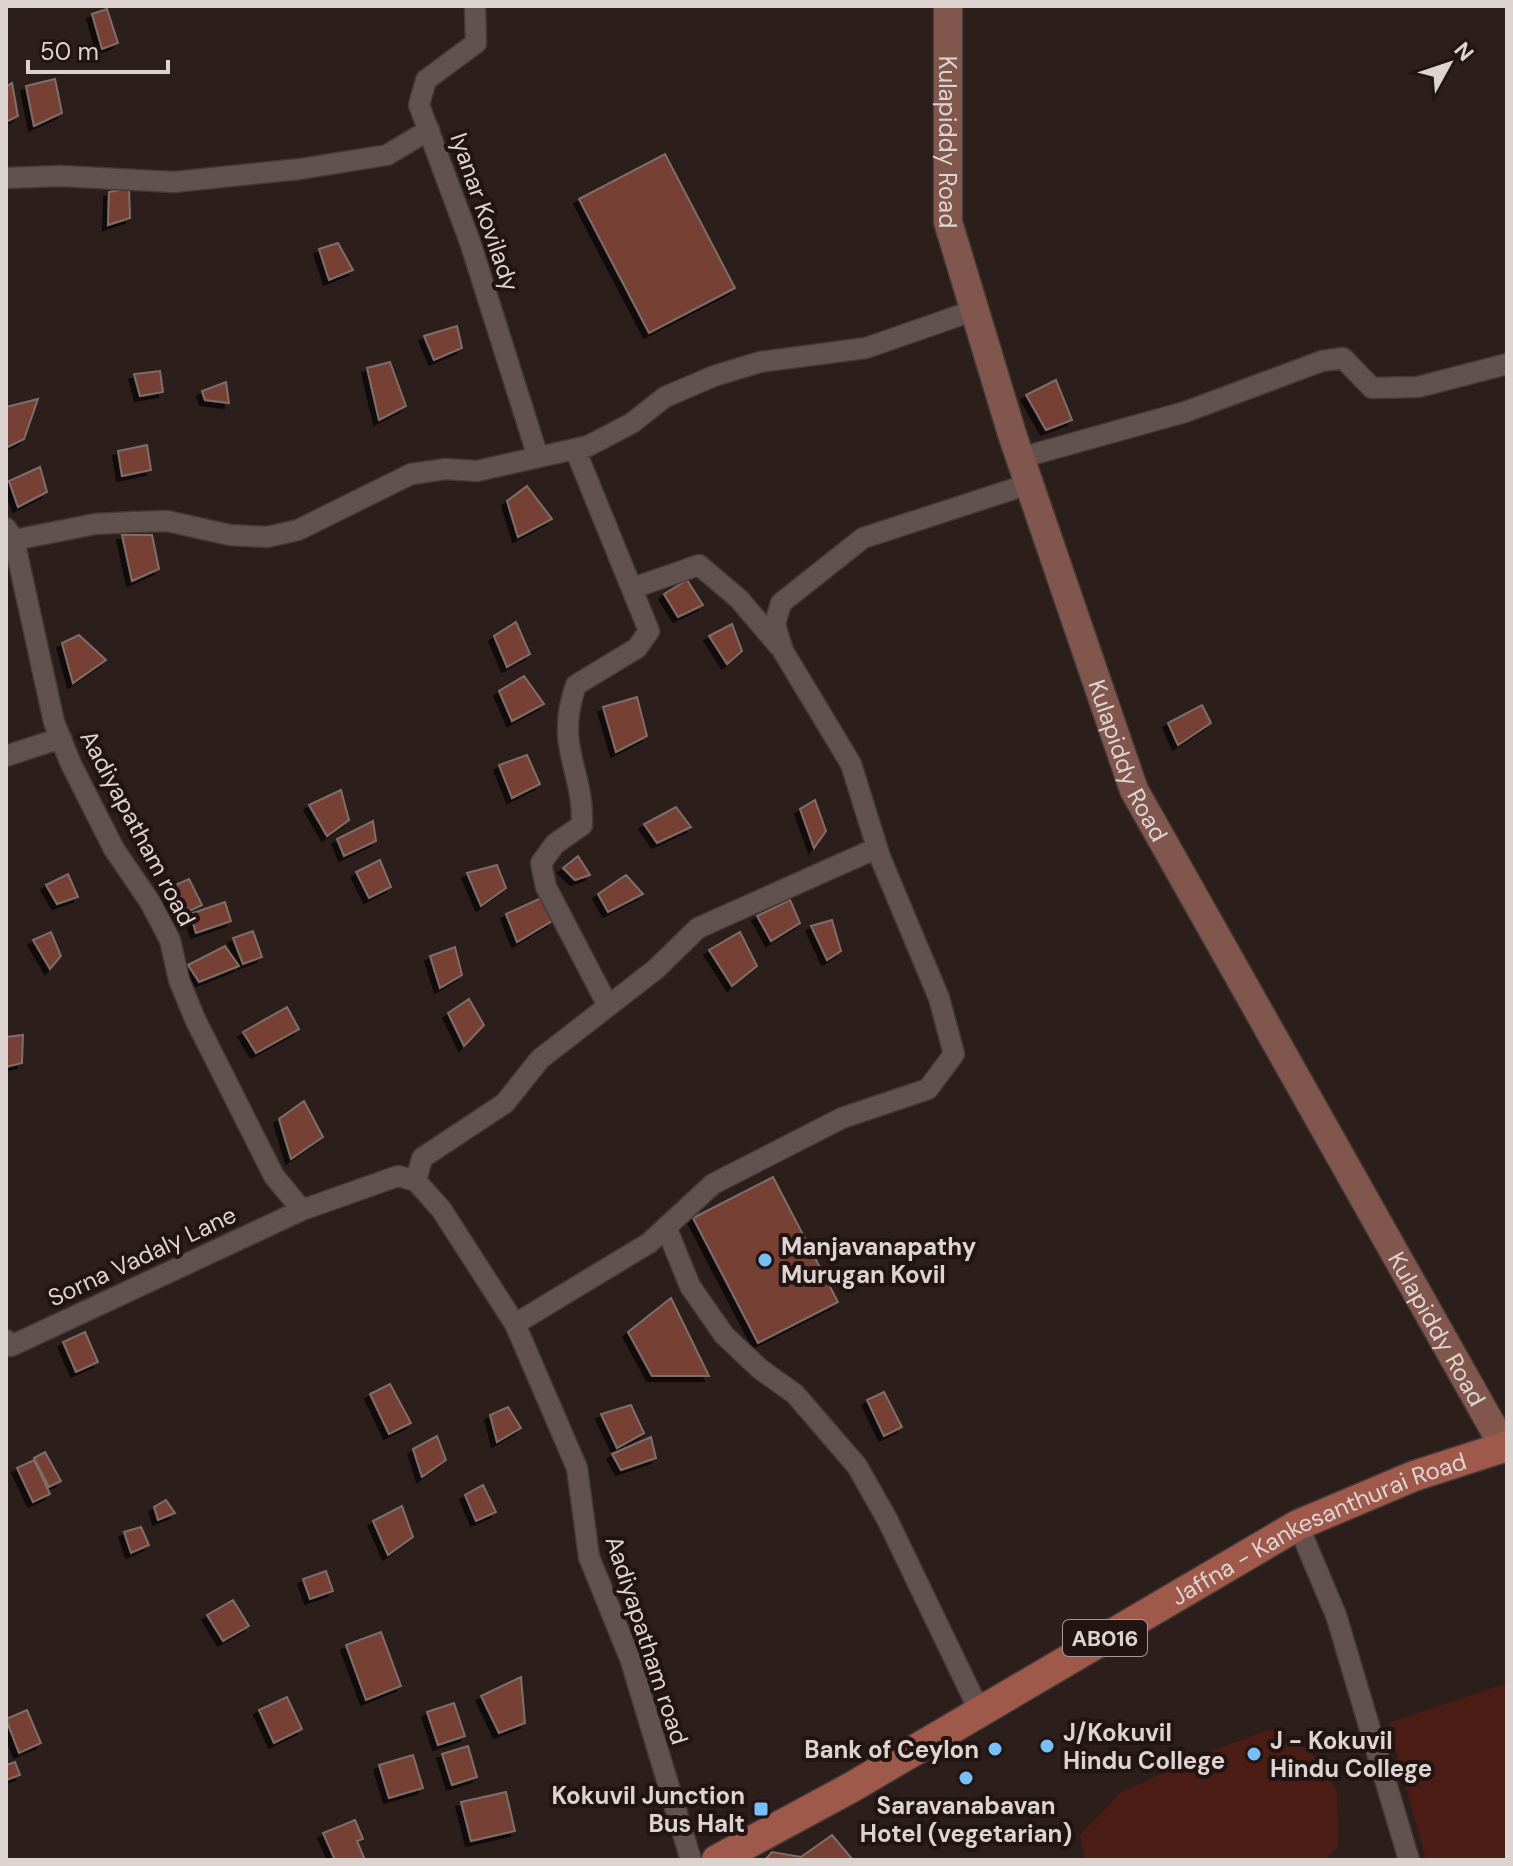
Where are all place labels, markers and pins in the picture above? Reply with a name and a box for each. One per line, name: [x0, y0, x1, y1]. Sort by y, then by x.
place label: Manjavanapathy Murugan Kovil: [781, 1231, 977, 1290]
marker: Manjavanapathy Murugan Kovil: [756, 1251, 774, 1269]
place label: J/Kokuvil Hindu College: [1063, 1717, 1225, 1776]
place label: J - Kokuvil Hindu College: [1270, 1725, 1432, 1784]
place label: Bank of Ceylon: [804, 1734, 979, 1765]
marker: J/Kokuvil Hindu College: [1038, 1737, 1056, 1755]
marker: Bank of Ceylon: [986, 1740, 1004, 1758]
marker: J - Kokuvil Hindu College: [1245, 1745, 1263, 1763]
marker: Saravanabavan Hotel (vegetarian): [957, 1769, 975, 1787]
place label: Kokuvil Junction Bus Halt: [551, 1780, 745, 1839]
place label: Saravanabavan Hotel (vegetarian): [860, 1790, 1072, 1849]
marker: Kokuvil Junction Bus Halt: [752, 1800, 770, 1818]

